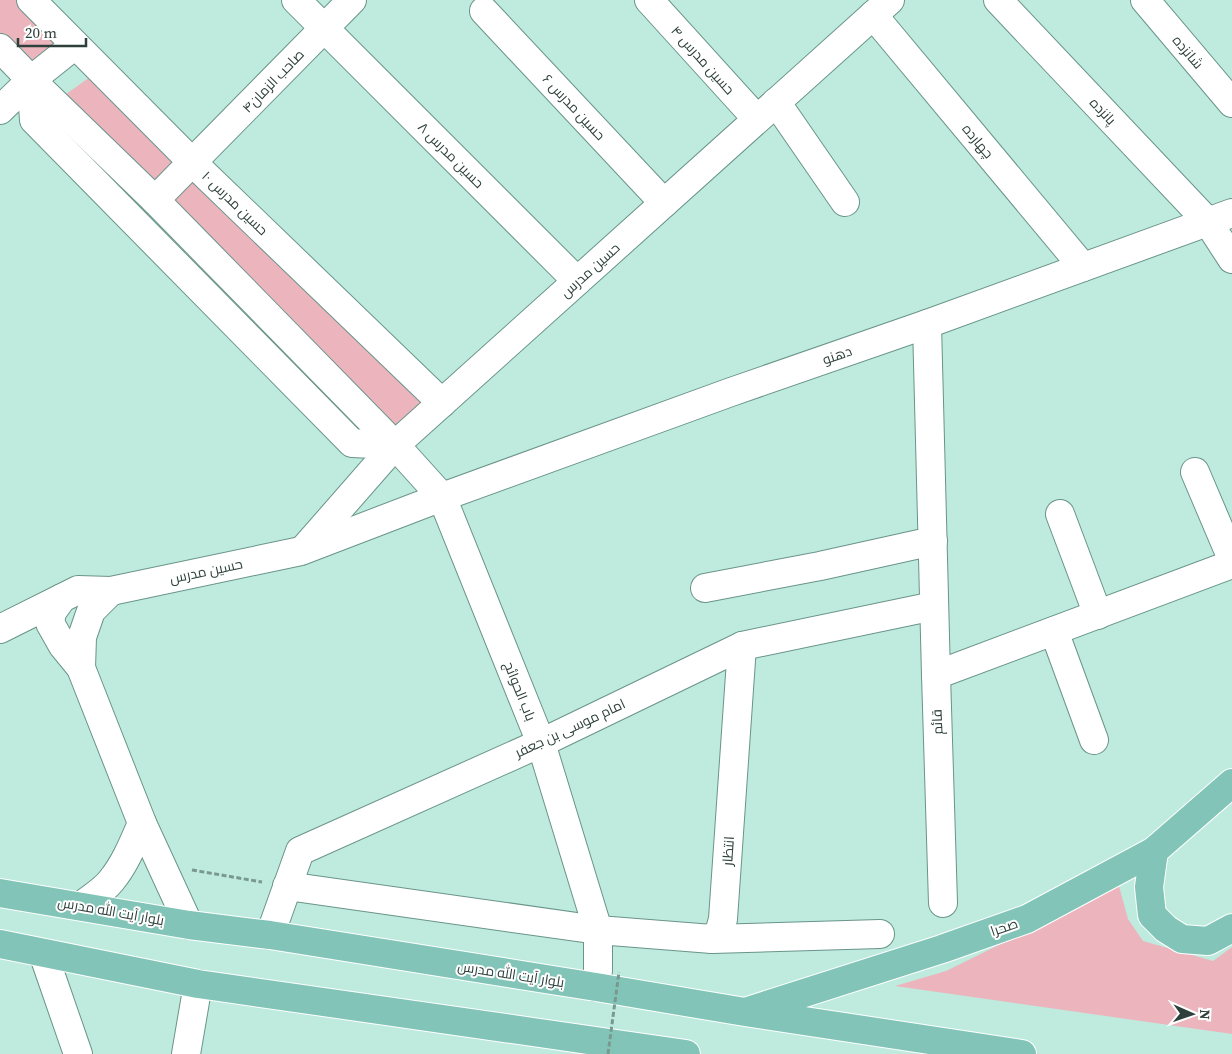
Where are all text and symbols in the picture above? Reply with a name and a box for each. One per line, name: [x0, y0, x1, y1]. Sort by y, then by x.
scale bar: [18, 15, 85, 47]
street label: حسین مدرس ۴: [667, 21, 739, 99]
text: 20 m: [25, 22, 57, 43]
street label: شانزده: [1168, 31, 1208, 73]
street label: صاحب الزمان۴: [237, 45, 309, 117]
street label: حسین مدرس ۶: [538, 69, 610, 145]
street label: پانزده: [1085, 93, 1121, 129]
street label: حسین مدرس ۸: [413, 117, 489, 193]
street label: چهارده: [958, 119, 998, 163]
street label: حسین مدرس ۱۰: [197, 166, 273, 240]
street label: حسین مدرس: [556, 238, 624, 302]
street label: دهنو: [820, 341, 854, 369]
street label: حسین مدرس: [168, 554, 244, 588]
street label: باب الحوائج: [499, 658, 541, 724]
street label: امام موسی بن جعفر: [511, 694, 629, 763]
street label: قائم: [927, 709, 947, 735]
street label: انتظار: [717, 835, 739, 868]
street label: بلوار آیت الله مدرس: [56, 892, 166, 930]
street label: صحرا: [988, 913, 1020, 941]
street label: بلوار آیت الله مدرس: [456, 956, 566, 992]
north arrow: [1167, 989, 1217, 1039]
text: N: [1195, 1009, 1215, 1020]

